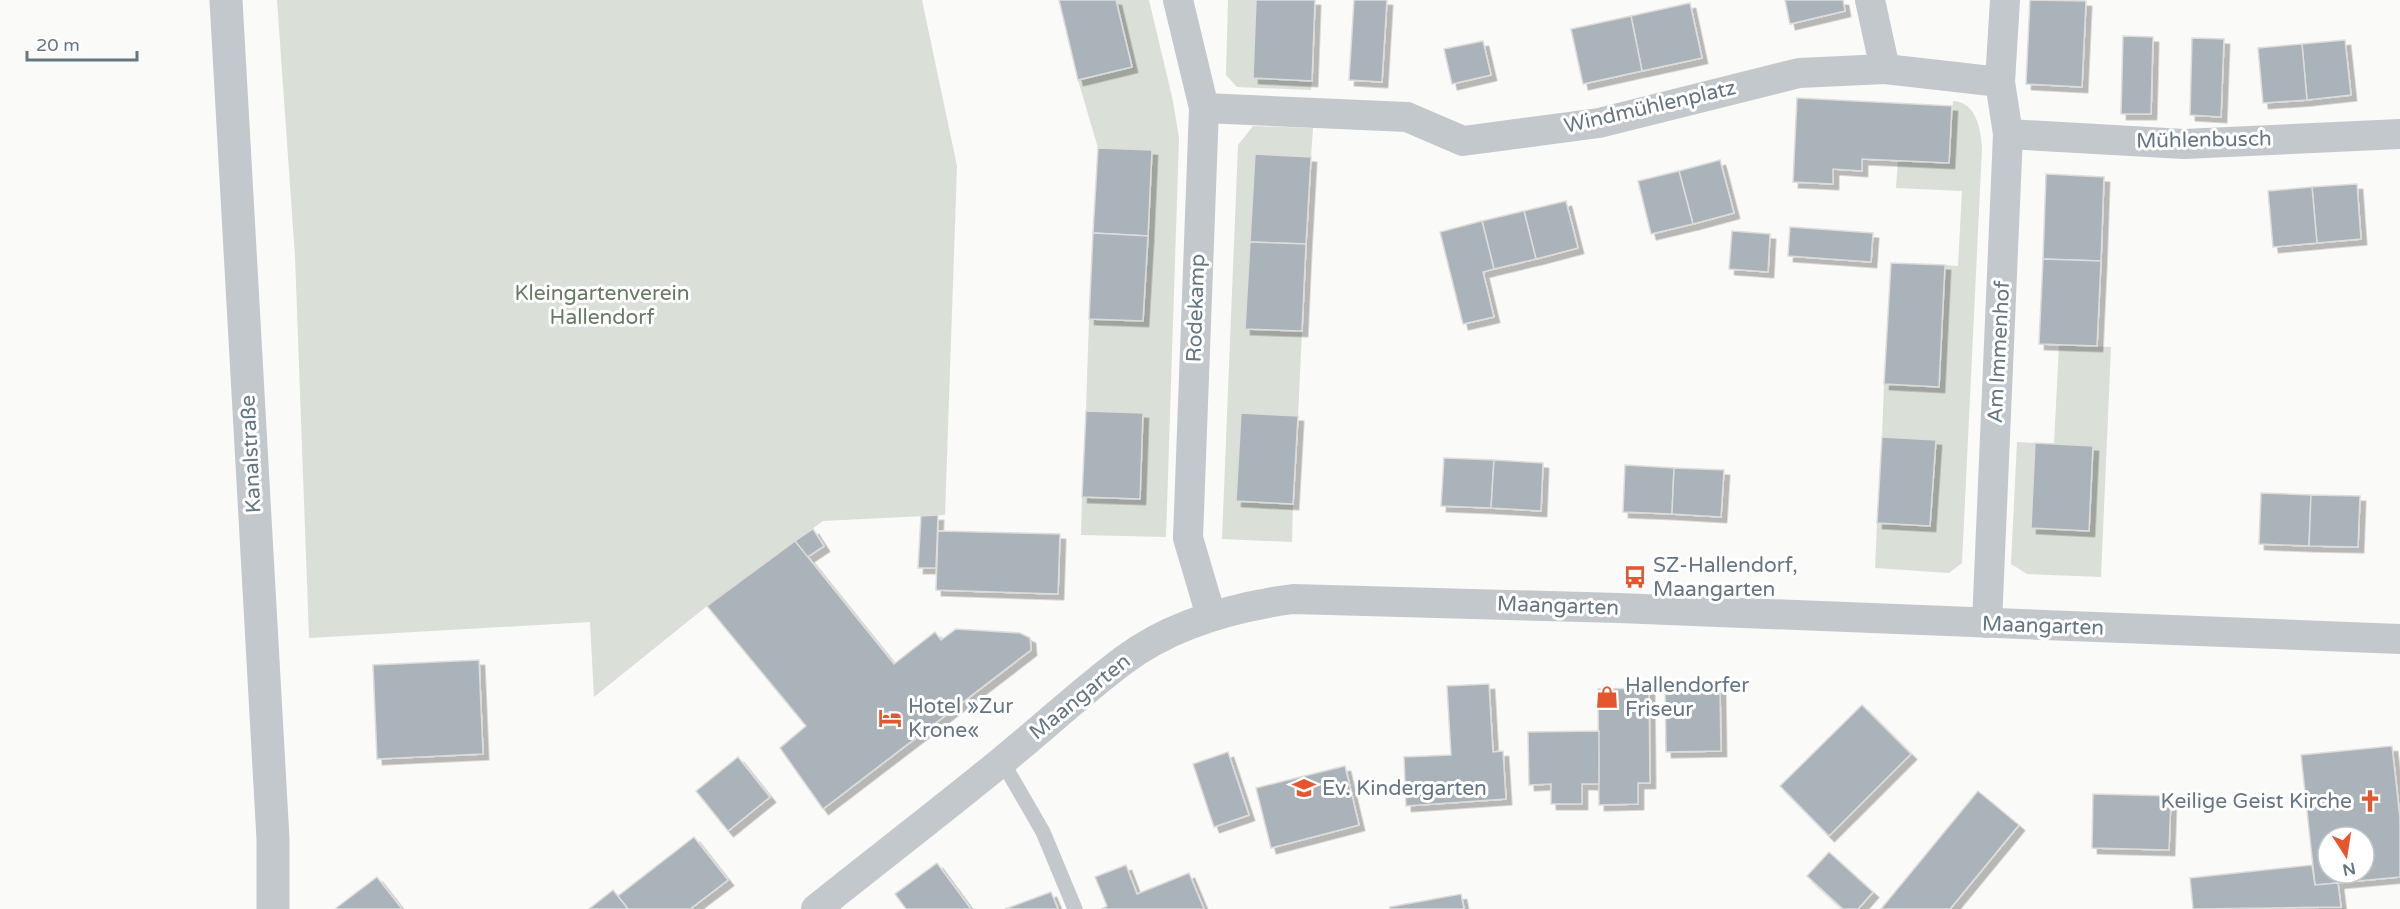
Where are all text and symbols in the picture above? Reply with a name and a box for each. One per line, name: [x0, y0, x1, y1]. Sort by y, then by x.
scale bar: [27, 24, 136, 62]
text: 20 m: [36, 34, 80, 56]
street label: Windmühlenplatz: [1562, 75, 1738, 139]
street label: Mühlenbusch: [2136, 126, 2272, 154]
street label: Rodekamp: [1182, 253, 1210, 363]
street label: Am Immenhof: [1983, 280, 2015, 424]
park label: Kleingartenverein Hallendorf: [514, 281, 690, 330]
street label: Kanalstraße: [235, 394, 267, 514]
place label: SZ-Hallendorf, Maangarten: [1653, 553, 1798, 602]
bus stop icon: SZ-Hallendorf, Maangarten: [1622, 564, 1648, 590]
street label: Maangarten: [1496, 591, 1620, 621]
street label: Maangarten: [1981, 611, 2105, 641]
street label: Maangarten: [1025, 649, 1135, 745]
place label: Hallendorfer Friseur: [1625, 673, 1749, 722]
shop icon: Hallendorfer Friseur: [1594, 684, 1620, 710]
place label: Hotel »Zur Krone«: [908, 694, 1013, 743]
hotel icon: Hotel »Zur Krone«: [877, 705, 903, 731]
school or university icon: Ev. Kindergarten: [1291, 775, 1317, 801]
place label: Ev. Kindergarten: [1322, 776, 1487, 801]
church icon: Keilige Geist Kirche: [2357, 788, 2383, 814]
place label: Keilige Geist Kirche: [2160, 789, 2352, 814]
north arrow: [2316, 825, 2376, 885]
text: N: [2341, 858, 2357, 880]

